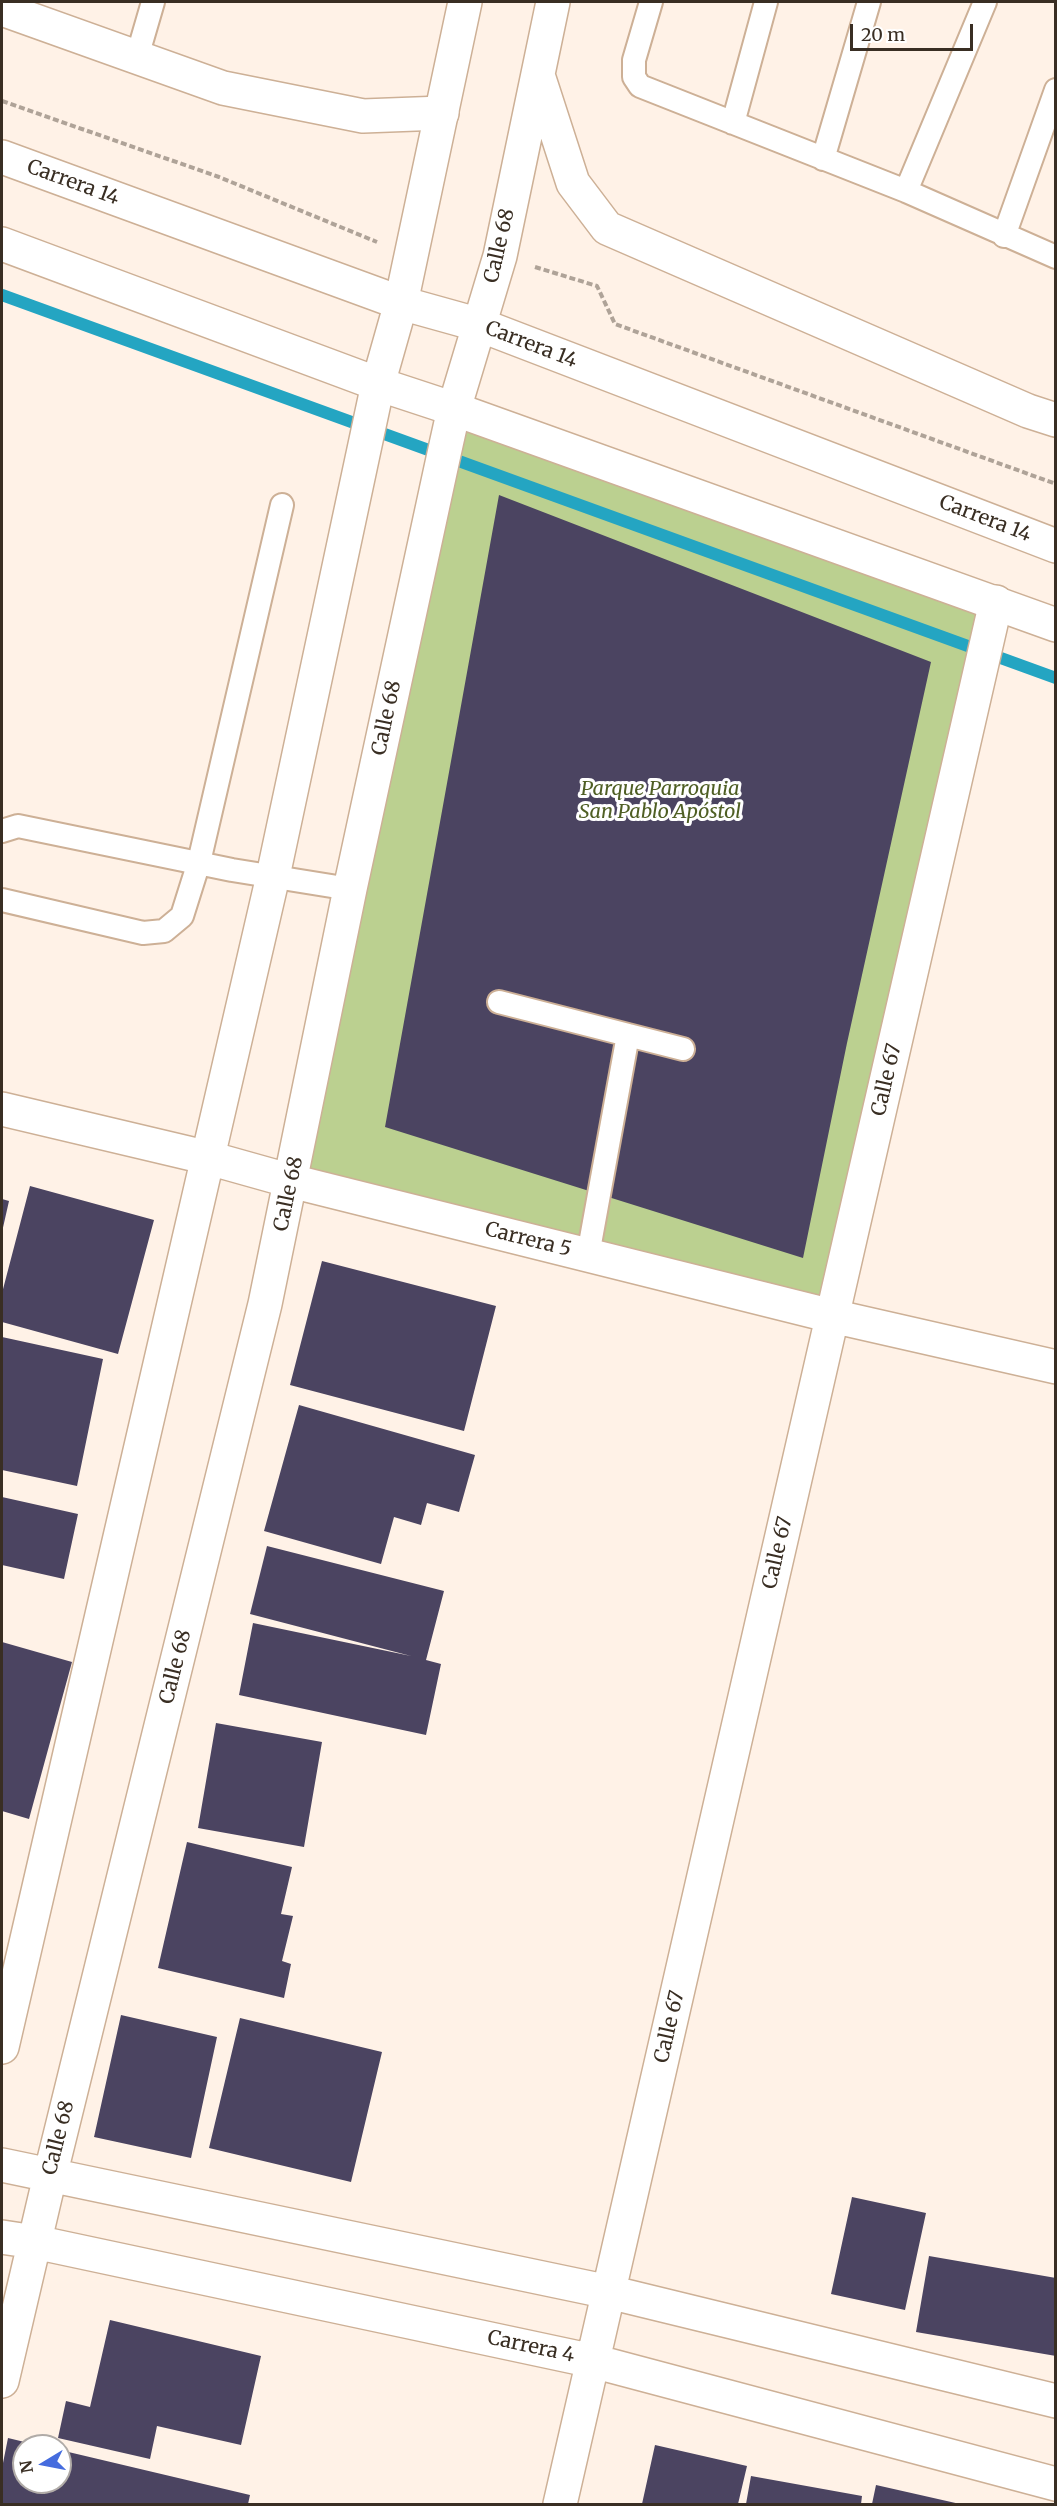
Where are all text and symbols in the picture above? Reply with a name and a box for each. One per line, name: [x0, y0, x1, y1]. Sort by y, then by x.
scale bar: [853, 12, 976, 50]
text: 20 m: [861, 23, 905, 46]
street label: Carrera 14: [24, 155, 122, 211]
street label: Calle 68: [480, 206, 520, 286]
street label: Carrera 14: [482, 317, 580, 373]
street label: Carrera 14: [936, 491, 1034, 547]
street label: Calle 68: [367, 679, 407, 757]
park label: Parque Parroquia San Pablo Apóstol: [579, 777, 741, 824]
street label: Calle 67: [867, 1041, 907, 1119]
street label: Calle 68: [269, 1155, 309, 1233]
street label: Carrera 5: [482, 1218, 574, 1262]
street label: Calle 67: [758, 1514, 798, 1592]
street label: Calle 68: [155, 1627, 197, 1707]
street label: Calle 67: [650, 1988, 690, 2066]
street label: Calle 68: [38, 2098, 80, 2178]
street label: Carrera 4: [485, 2326, 577, 2368]
north arrow: [12, 2434, 72, 2494]
text: N: [15, 2459, 37, 2475]

